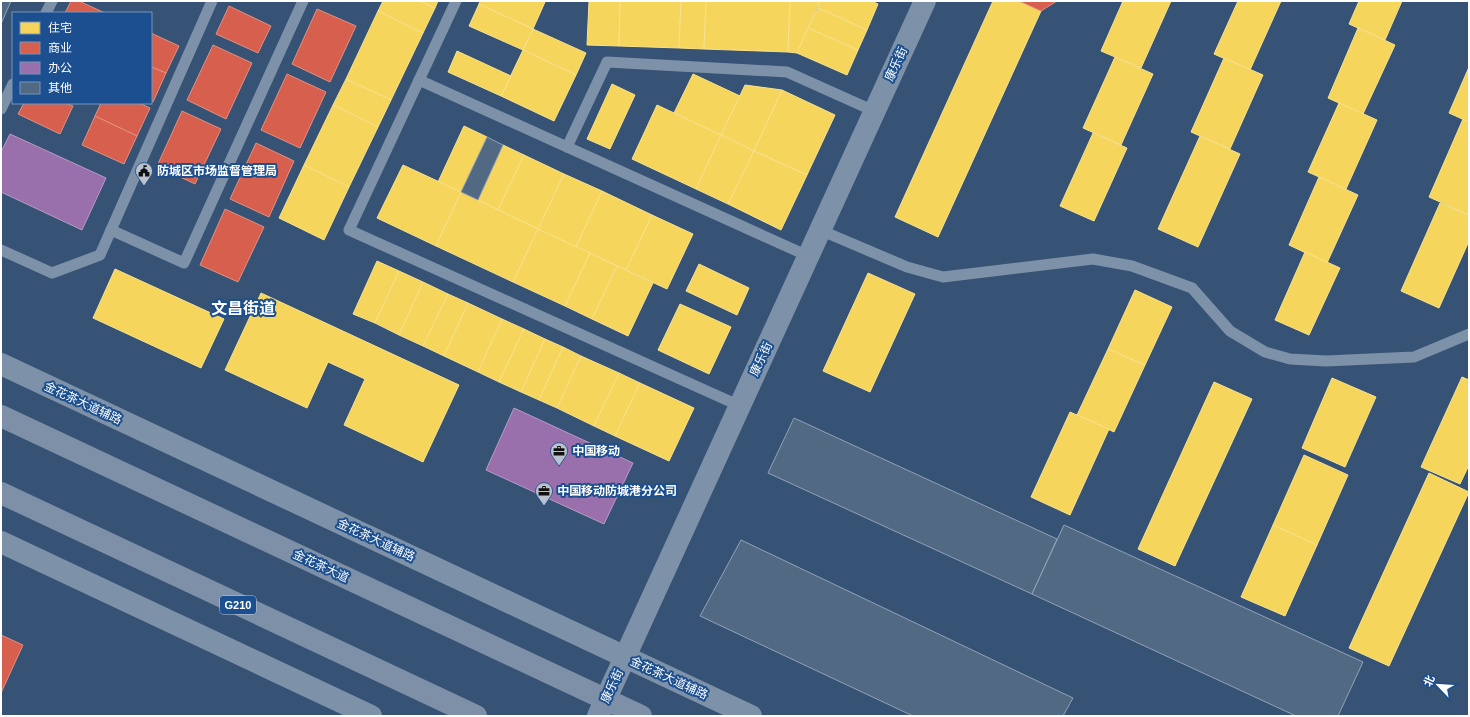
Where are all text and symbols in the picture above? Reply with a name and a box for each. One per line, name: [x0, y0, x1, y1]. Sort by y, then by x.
legend: [12, 12, 152, 104]
text: 住宅: [48, 21, 72, 35]
text: 商业: [48, 41, 72, 55]
street label: 康乐街: [882, 45, 910, 83]
text: 办公: [48, 61, 72, 75]
text: 其他: [48, 81, 72, 95]
public building icon: 防城区市场监督管理局: [134, 161, 154, 186]
place label: 防城区市场监督管理局: [157, 164, 277, 178]
district label: 文昌街道: [211, 300, 275, 317]
street label: 康乐街: [747, 340, 775, 378]
street label: 金花茶大道辅路: [42, 379, 124, 427]
office icon: 中国移动: [549, 441, 569, 466]
place label: 中国移动: [572, 444, 620, 458]
office icon: 中国移动防城港分公司: [534, 481, 554, 506]
place label: 中国移动防城港分公司: [557, 484, 677, 498]
street label: 金花茶大道辅路: [335, 516, 417, 564]
street label: 金花茶大道: [291, 547, 351, 585]
road number: G210: [220, 596, 256, 614]
street label: 金花茶大道辅路: [628, 654, 710, 702]
north arrow: [1418, 665, 1458, 705]
street label: 康乐街: [598, 667, 626, 705]
text: 北: [1421, 673, 1437, 688]

